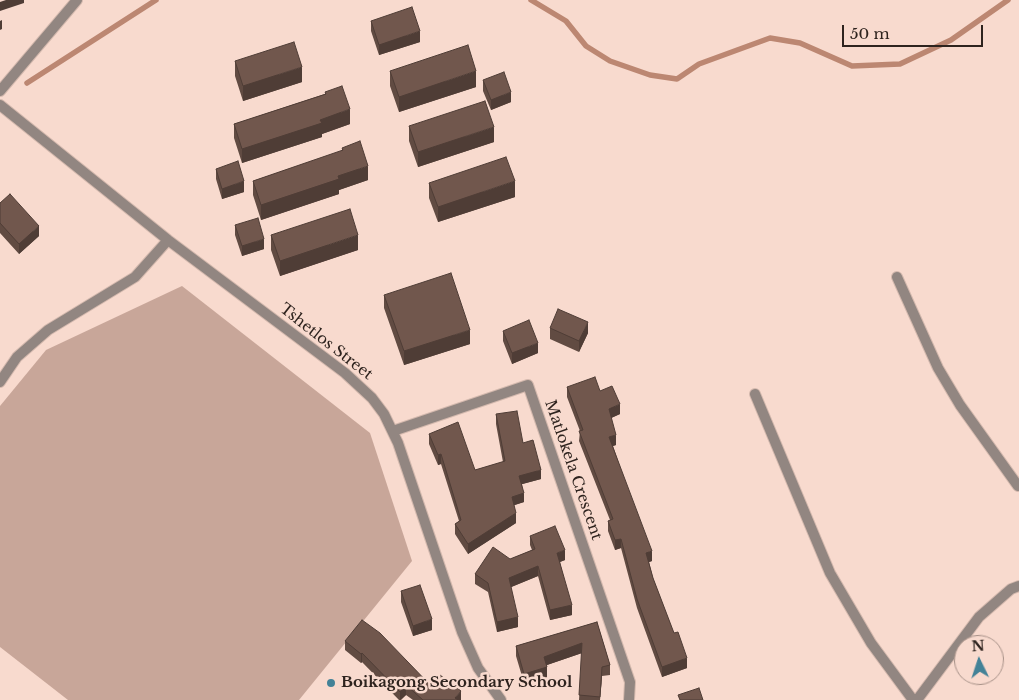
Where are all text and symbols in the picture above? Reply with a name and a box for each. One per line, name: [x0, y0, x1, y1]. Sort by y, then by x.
scale bar: [844, 15, 985, 47]
text: 50 m: [850, 24, 890, 43]
street label: Tshetlos Street: [276, 300, 376, 384]
street label: Matlokela Crescent: [541, 398, 605, 542]
north arrow: [954, 635, 1004, 685]
text: N: [971, 637, 985, 655]
place label: Boikagong Secondary School: [341, 674, 572, 692]
marker: Boikagong Secondary School: [325, 677, 337, 689]

